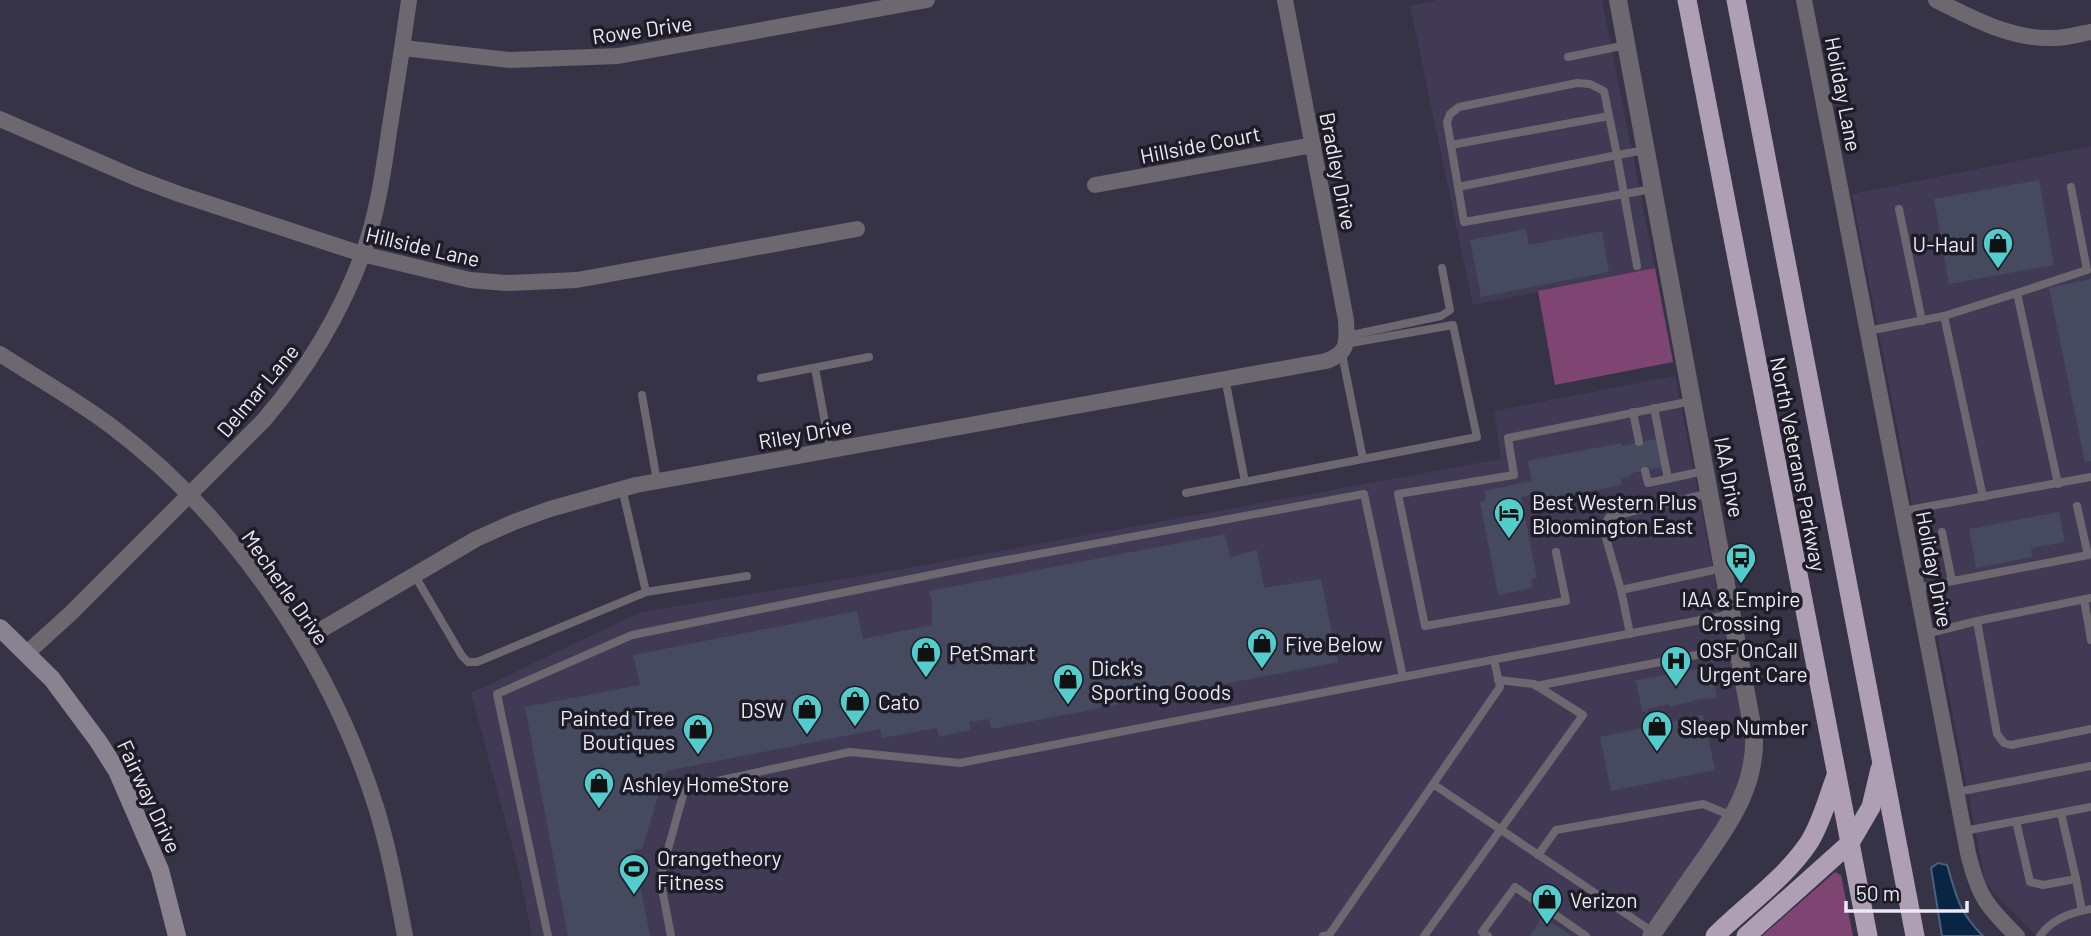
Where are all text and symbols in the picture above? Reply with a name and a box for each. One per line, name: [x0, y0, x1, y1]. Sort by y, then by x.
street label: Rowe Drive: [590, 10, 694, 48]
street label: Holiday Lane: [1821, 35, 1867, 153]
street label: Bradley Drive: [1315, 110, 1363, 232]
street label: Hillside Court: [1138, 120, 1262, 168]
street label: Hillside Lane: [364, 221, 482, 271]
shop icon: U-Haul: [1981, 226, 2015, 270]
place label: U-Haul: [1913, 231, 1975, 256]
street label: Delmar Lane: [211, 338, 303, 442]
street label: North Veterans Parkway: [1766, 355, 1832, 574]
street label: Riley Drive: [756, 412, 854, 454]
street label: IAA Drive: [1710, 434, 1750, 520]
place label: Best Western Plus Bloomington East: [1532, 489, 1697, 538]
hotel icon: Best Western Plus Bloomington East: [1492, 496, 1526, 540]
street label: Holiday Drive: [1911, 509, 1959, 629]
street label: Mecherle Drive: [237, 525, 335, 649]
bus stop icon: IAA & Empire Crossing: [1724, 541, 1758, 585]
place label: IAA & Empire Crossing: [1682, 586, 1800, 635]
shop icon: Five Below: [1245, 626, 1279, 670]
place label: Five Below: [1285, 631, 1383, 656]
shop icon: PetSmart: [909, 635, 943, 679]
place label: OSF OnCall Urgent Care: [1699, 637, 1808, 686]
place label: PetSmart: [949, 640, 1036, 665]
hospital icon: OSF OnCall Urgent Care: [1659, 644, 1693, 688]
place label: Dick's Sporting Goods: [1091, 655, 1231, 704]
shop icon: Dick's Sporting Goods: [1051, 662, 1085, 706]
shop icon: Cato: [838, 684, 872, 728]
place label: Cato: [878, 689, 920, 714]
shop icon: DSW: [790, 692, 824, 736]
place label: DSW: [741, 697, 784, 722]
place label: Painted Tree Boutiques: [560, 705, 675, 754]
shop icon: Sleep Number: [1640, 709, 1674, 753]
shop icon: Painted Tree Boutiques: [681, 712, 715, 756]
place label: Sleep Number: [1680, 714, 1809, 739]
street label: Fairway Drive: [113, 736, 187, 856]
shop icon: Ashley HomeStore: [582, 766, 616, 810]
place label: Ashley HomeStore: [622, 771, 789, 796]
place label: Orangetheory Fitness: [657, 845, 782, 894]
sports icon: Orangetheory Fitness: [617, 852, 651, 896]
scale bar: [1846, 870, 1967, 914]
text: 50 m: [1856, 880, 1900, 905]
shop icon: Verizon: [1530, 882, 1564, 926]
place label: Verizon: [1570, 887, 1638, 912]

